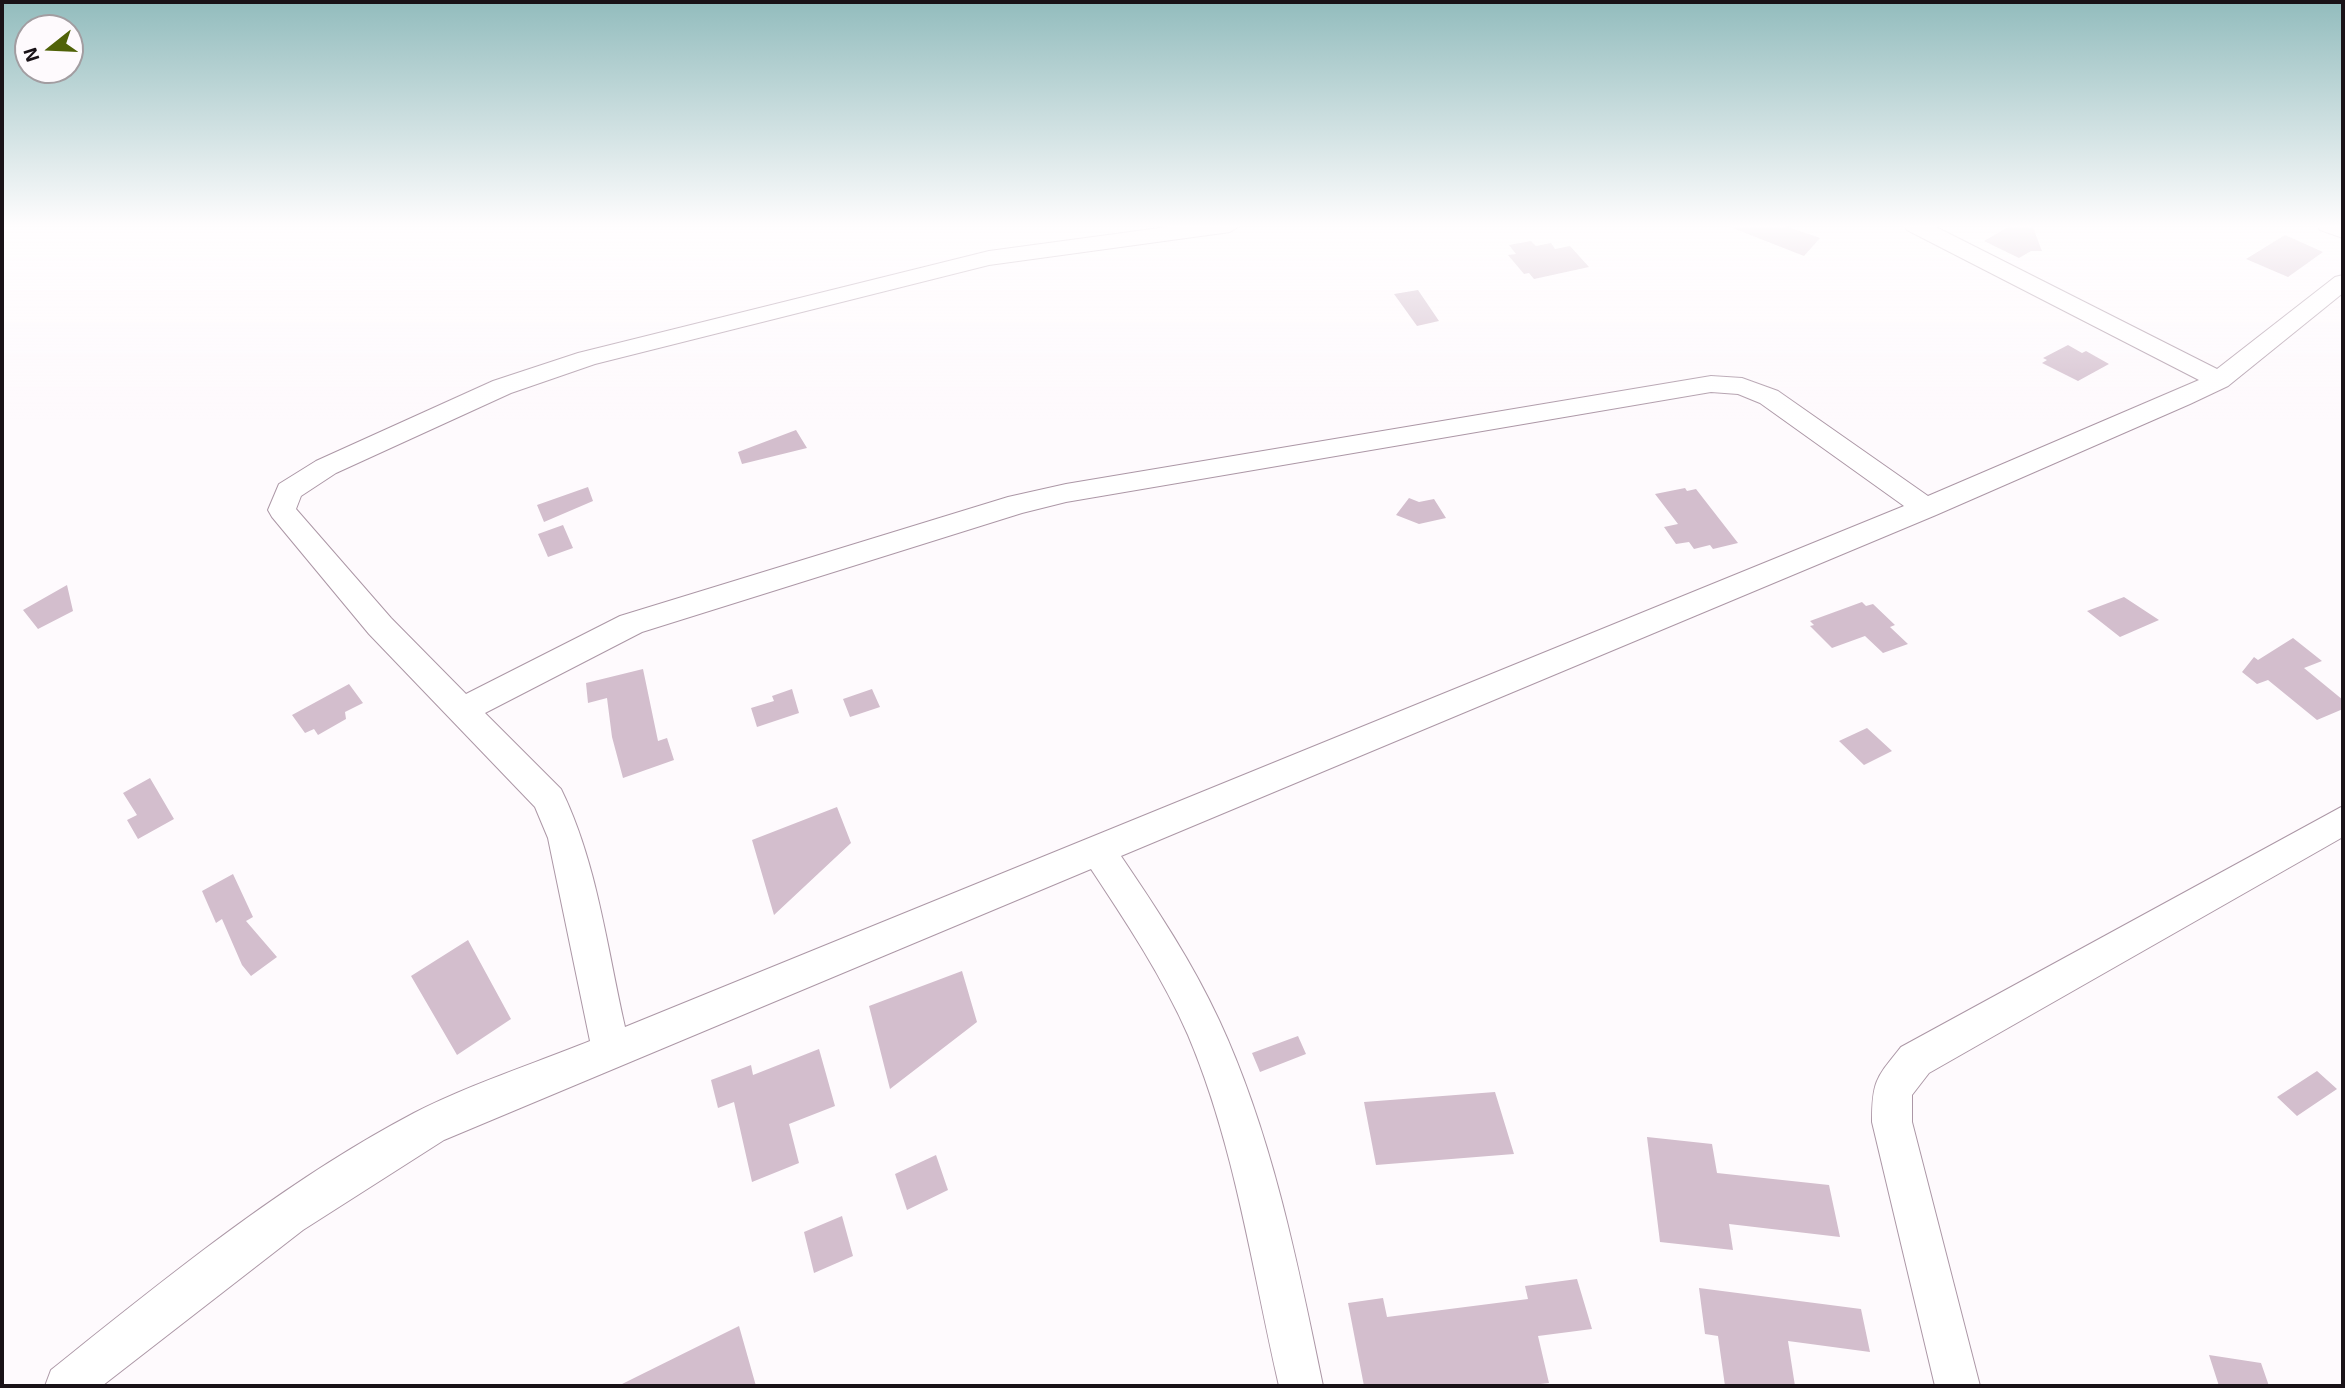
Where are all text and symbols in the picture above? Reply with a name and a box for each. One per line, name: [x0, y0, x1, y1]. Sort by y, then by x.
north arrow: [14, 14, 84, 84]
text: N: [17, 45, 44, 65]

